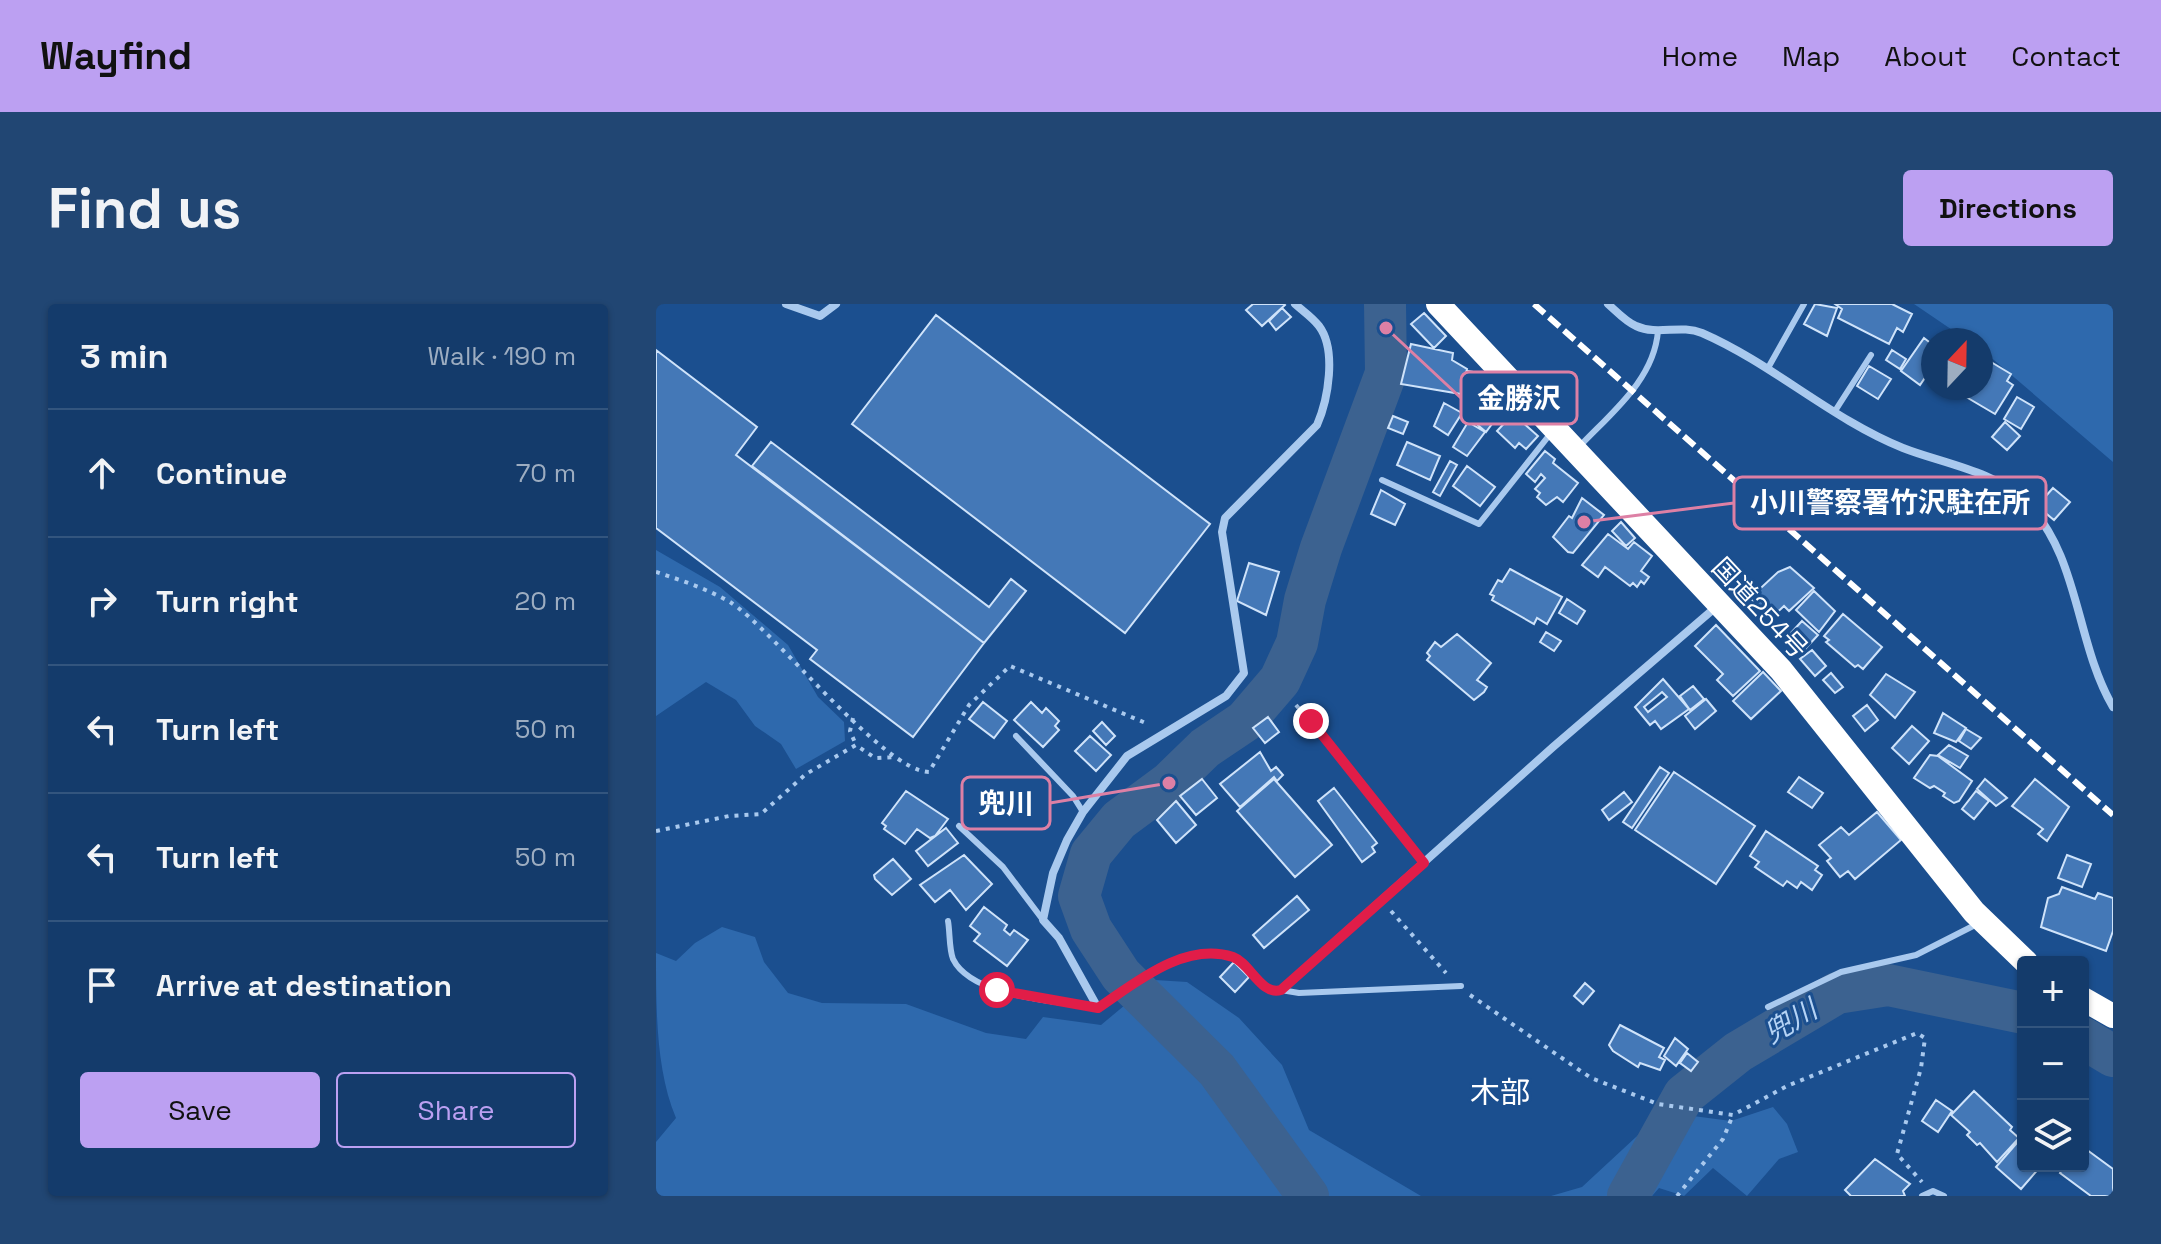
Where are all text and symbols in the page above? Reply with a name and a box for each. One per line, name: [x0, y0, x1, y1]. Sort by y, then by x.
text: Wayfind: [40, 32, 192, 80]
text: Home: [1662, 38, 1738, 74]
text: Map: [1782, 38, 1840, 74]
text: About: [1884, 38, 1967, 74]
text: Contact: [2011, 38, 2121, 74]
button: Directions: [1903, 170, 2113, 246]
text: Find us: [48, 173, 241, 244]
north arrow: [1921, 328, 1993, 400]
text: 3 min: [80, 335, 168, 378]
text: Walk · 190 m: [427, 339, 576, 373]
callout: 金勝沢: [1461, 372, 1577, 424]
text: 金勝沢: [1477, 380, 1561, 416]
icon: ahead: [80, 451, 124, 495]
text: Continue: [156, 454, 287, 493]
text: 70 m: [516, 456, 576, 490]
callout: 小川警察署竹沢駐在所: [1734, 477, 2046, 529]
text: 小川警察署竹沢駐在所: [1750, 484, 2030, 520]
street label: 国道254号: [1705, 551, 1815, 665]
icon: right: [80, 579, 124, 623]
text: Turn right: [156, 582, 299, 621]
text: 20 m: [515, 584, 576, 618]
route end: [1293, 703, 1329, 739]
icon: left: [80, 707, 124, 751]
text: Turn left: [156, 710, 279, 749]
text: 50 m: [515, 712, 576, 746]
callout: 兜川: [962, 777, 1050, 829]
text: 兜川: [978, 785, 1034, 821]
icon: left: [80, 835, 124, 879]
text: Turn left: [156, 838, 279, 877]
text: 50 m: [515, 840, 576, 874]
map controls: [2017, 956, 2089, 1172]
button: +: [2017, 956, 2089, 1028]
icon: arrive: [80, 963, 124, 1007]
text: Arrive at destination: [156, 966, 452, 1005]
route start: [979, 972, 1015, 1008]
water label: 兜川: [1757, 990, 1826, 1051]
button: −: [2017, 1028, 2089, 1100]
button: Save: [80, 1072, 320, 1148]
button: Share: [336, 1072, 576, 1148]
district label: 木部: [1470, 1073, 1530, 1112]
button: layers: [2017, 1100, 2089, 1172]

